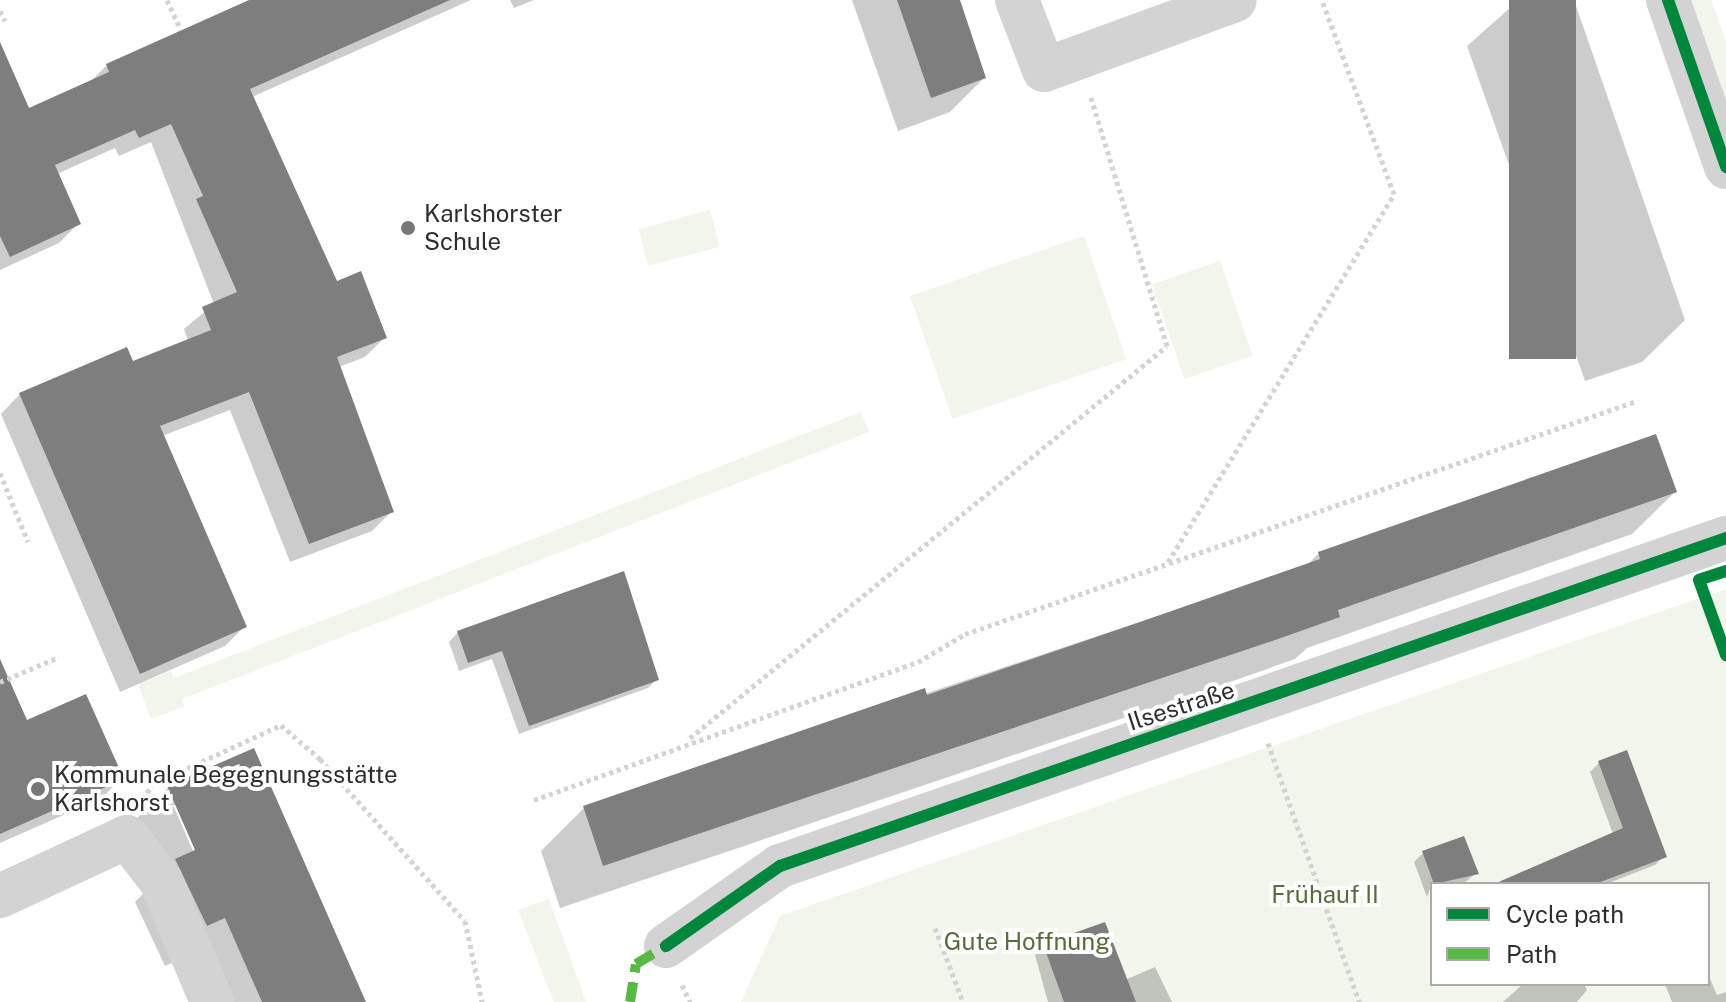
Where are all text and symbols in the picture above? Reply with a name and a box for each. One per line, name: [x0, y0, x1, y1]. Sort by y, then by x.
place label: Karlshorster Schule: [424, 200, 562, 256]
marker: Karlshorster Schule: [399, 219, 417, 237]
street label: Ilsestraße: [1124, 675, 1238, 737]
place label: Kommunale Begegnungsstätte Karlshorst: [54, 761, 398, 817]
marker: Kommunale Begegnungsstätte Karlshorst: [29, 780, 47, 798]
park label: Frühauf II: [1271, 881, 1379, 909]
legend: [1430, 882, 1710, 986]
text: Cycle path: [1506, 900, 1624, 928]
park label: Gute Hoffnung: [944, 928, 1110, 956]
text: Path: [1506, 940, 1557, 968]

